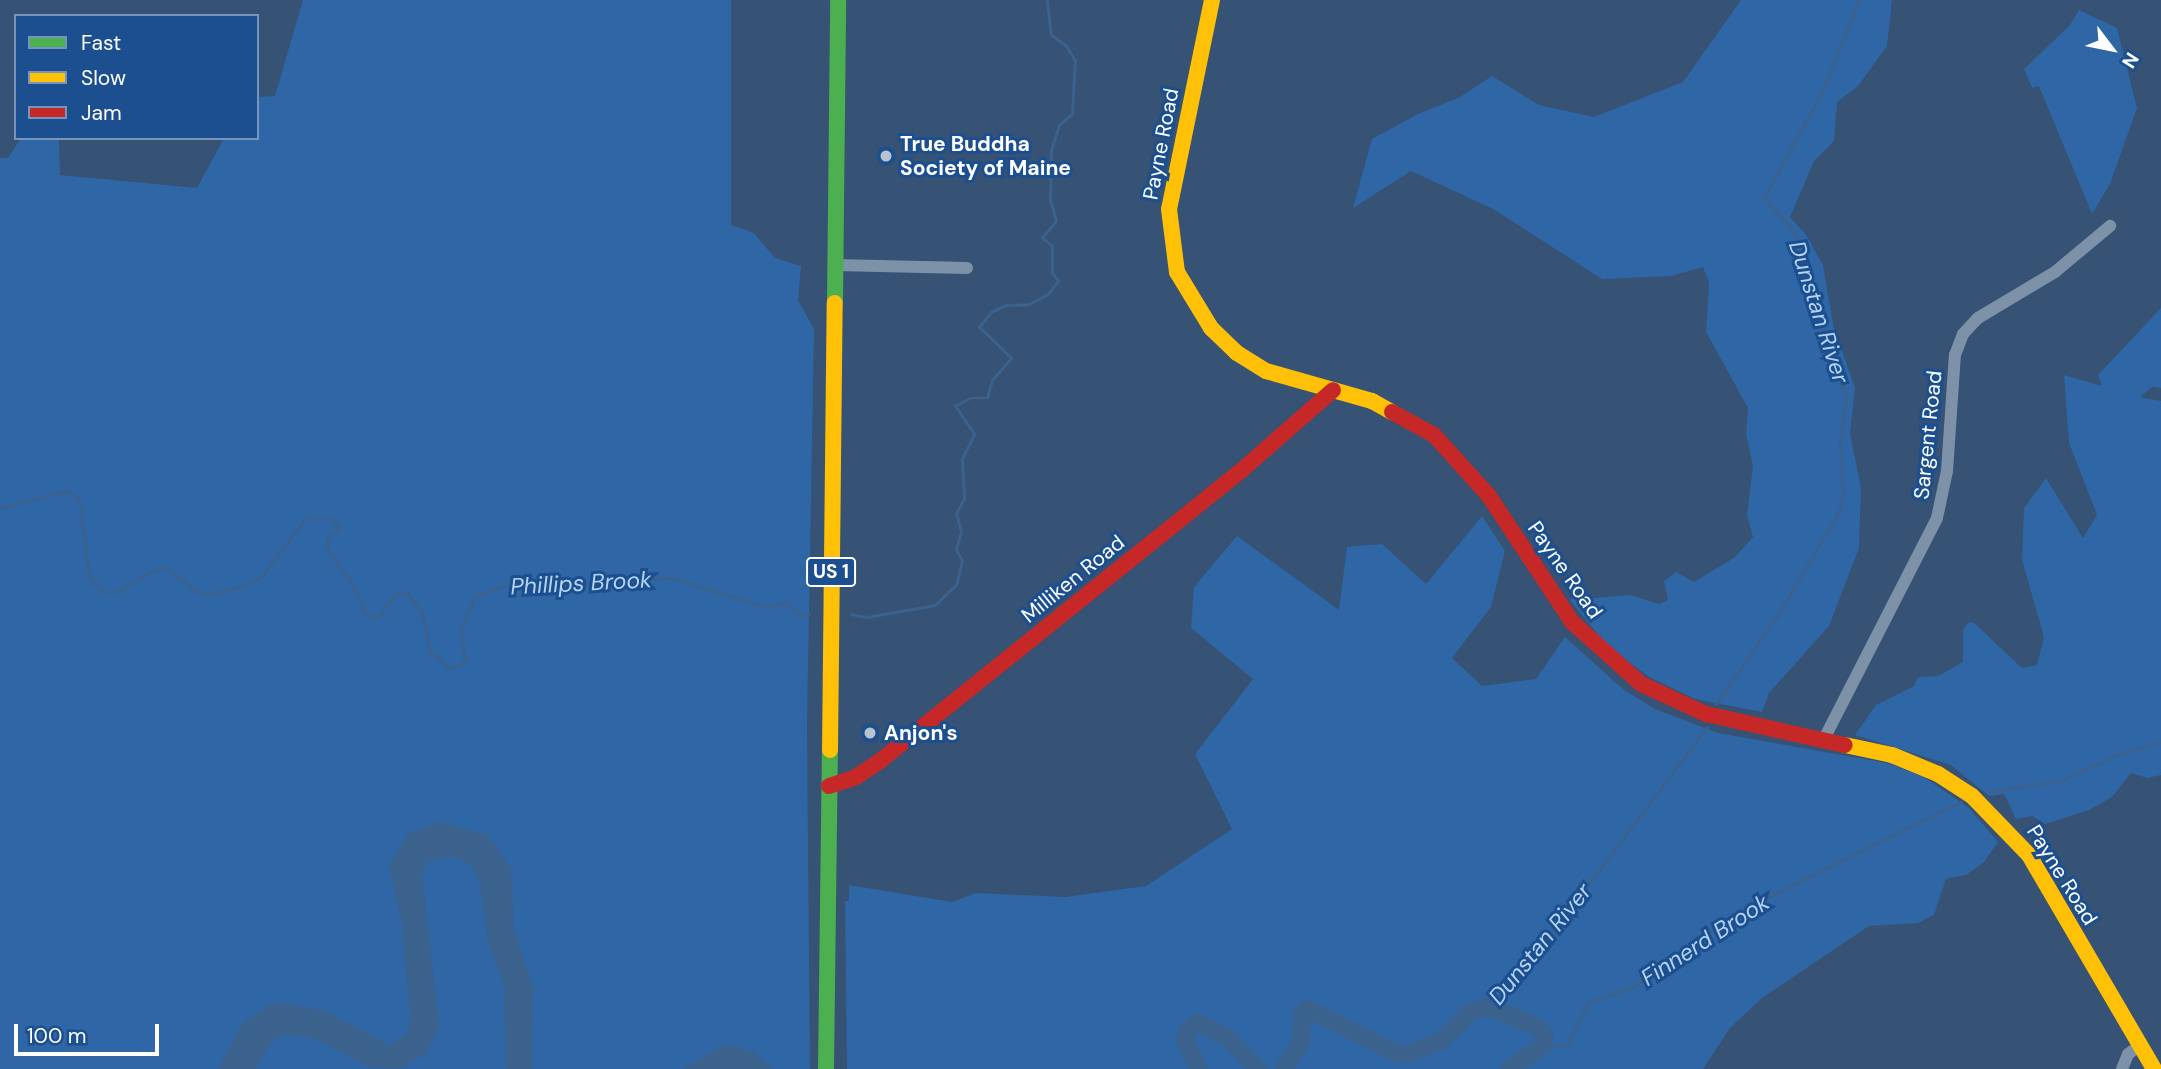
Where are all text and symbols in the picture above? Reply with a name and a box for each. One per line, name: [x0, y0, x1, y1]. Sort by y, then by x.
legend: [14, 14, 259, 140]
north arrow: [2077, 14, 2147, 84]
text: Fast: [81, 29, 121, 57]
text: N: [2116, 48, 2145, 73]
text: Slow: [81, 64, 126, 92]
street label: Payne Road: [1138, 86, 1184, 202]
text: Jam: [81, 99, 122, 127]
place label: True Buddha Society of Maine: [900, 131, 1071, 181]
marker: True Buddha Society of Maine: [878, 148, 894, 164]
water label: Dunstan River: [1783, 237, 1855, 387]
street label: Sargent Road: [1909, 369, 1947, 501]
street label: Payne Road: [1522, 517, 1608, 623]
street label: Milliken Road: [1016, 530, 1130, 628]
road number: US 1: [805, 556, 857, 587]
water label: Phillips Brook: [510, 566, 652, 600]
place label: Anjon's: [884, 720, 958, 746]
marker: Anjon's: [862, 725, 878, 741]
street label: Payne Road: [2021, 820, 2103, 930]
water label: Dunstan River: [1483, 878, 1597, 1010]
water label: Finnerd Brook: [1636, 888, 1774, 992]
scale bar: [18, 1010, 163, 1054]
text: 100 m: [27, 1022, 87, 1050]

